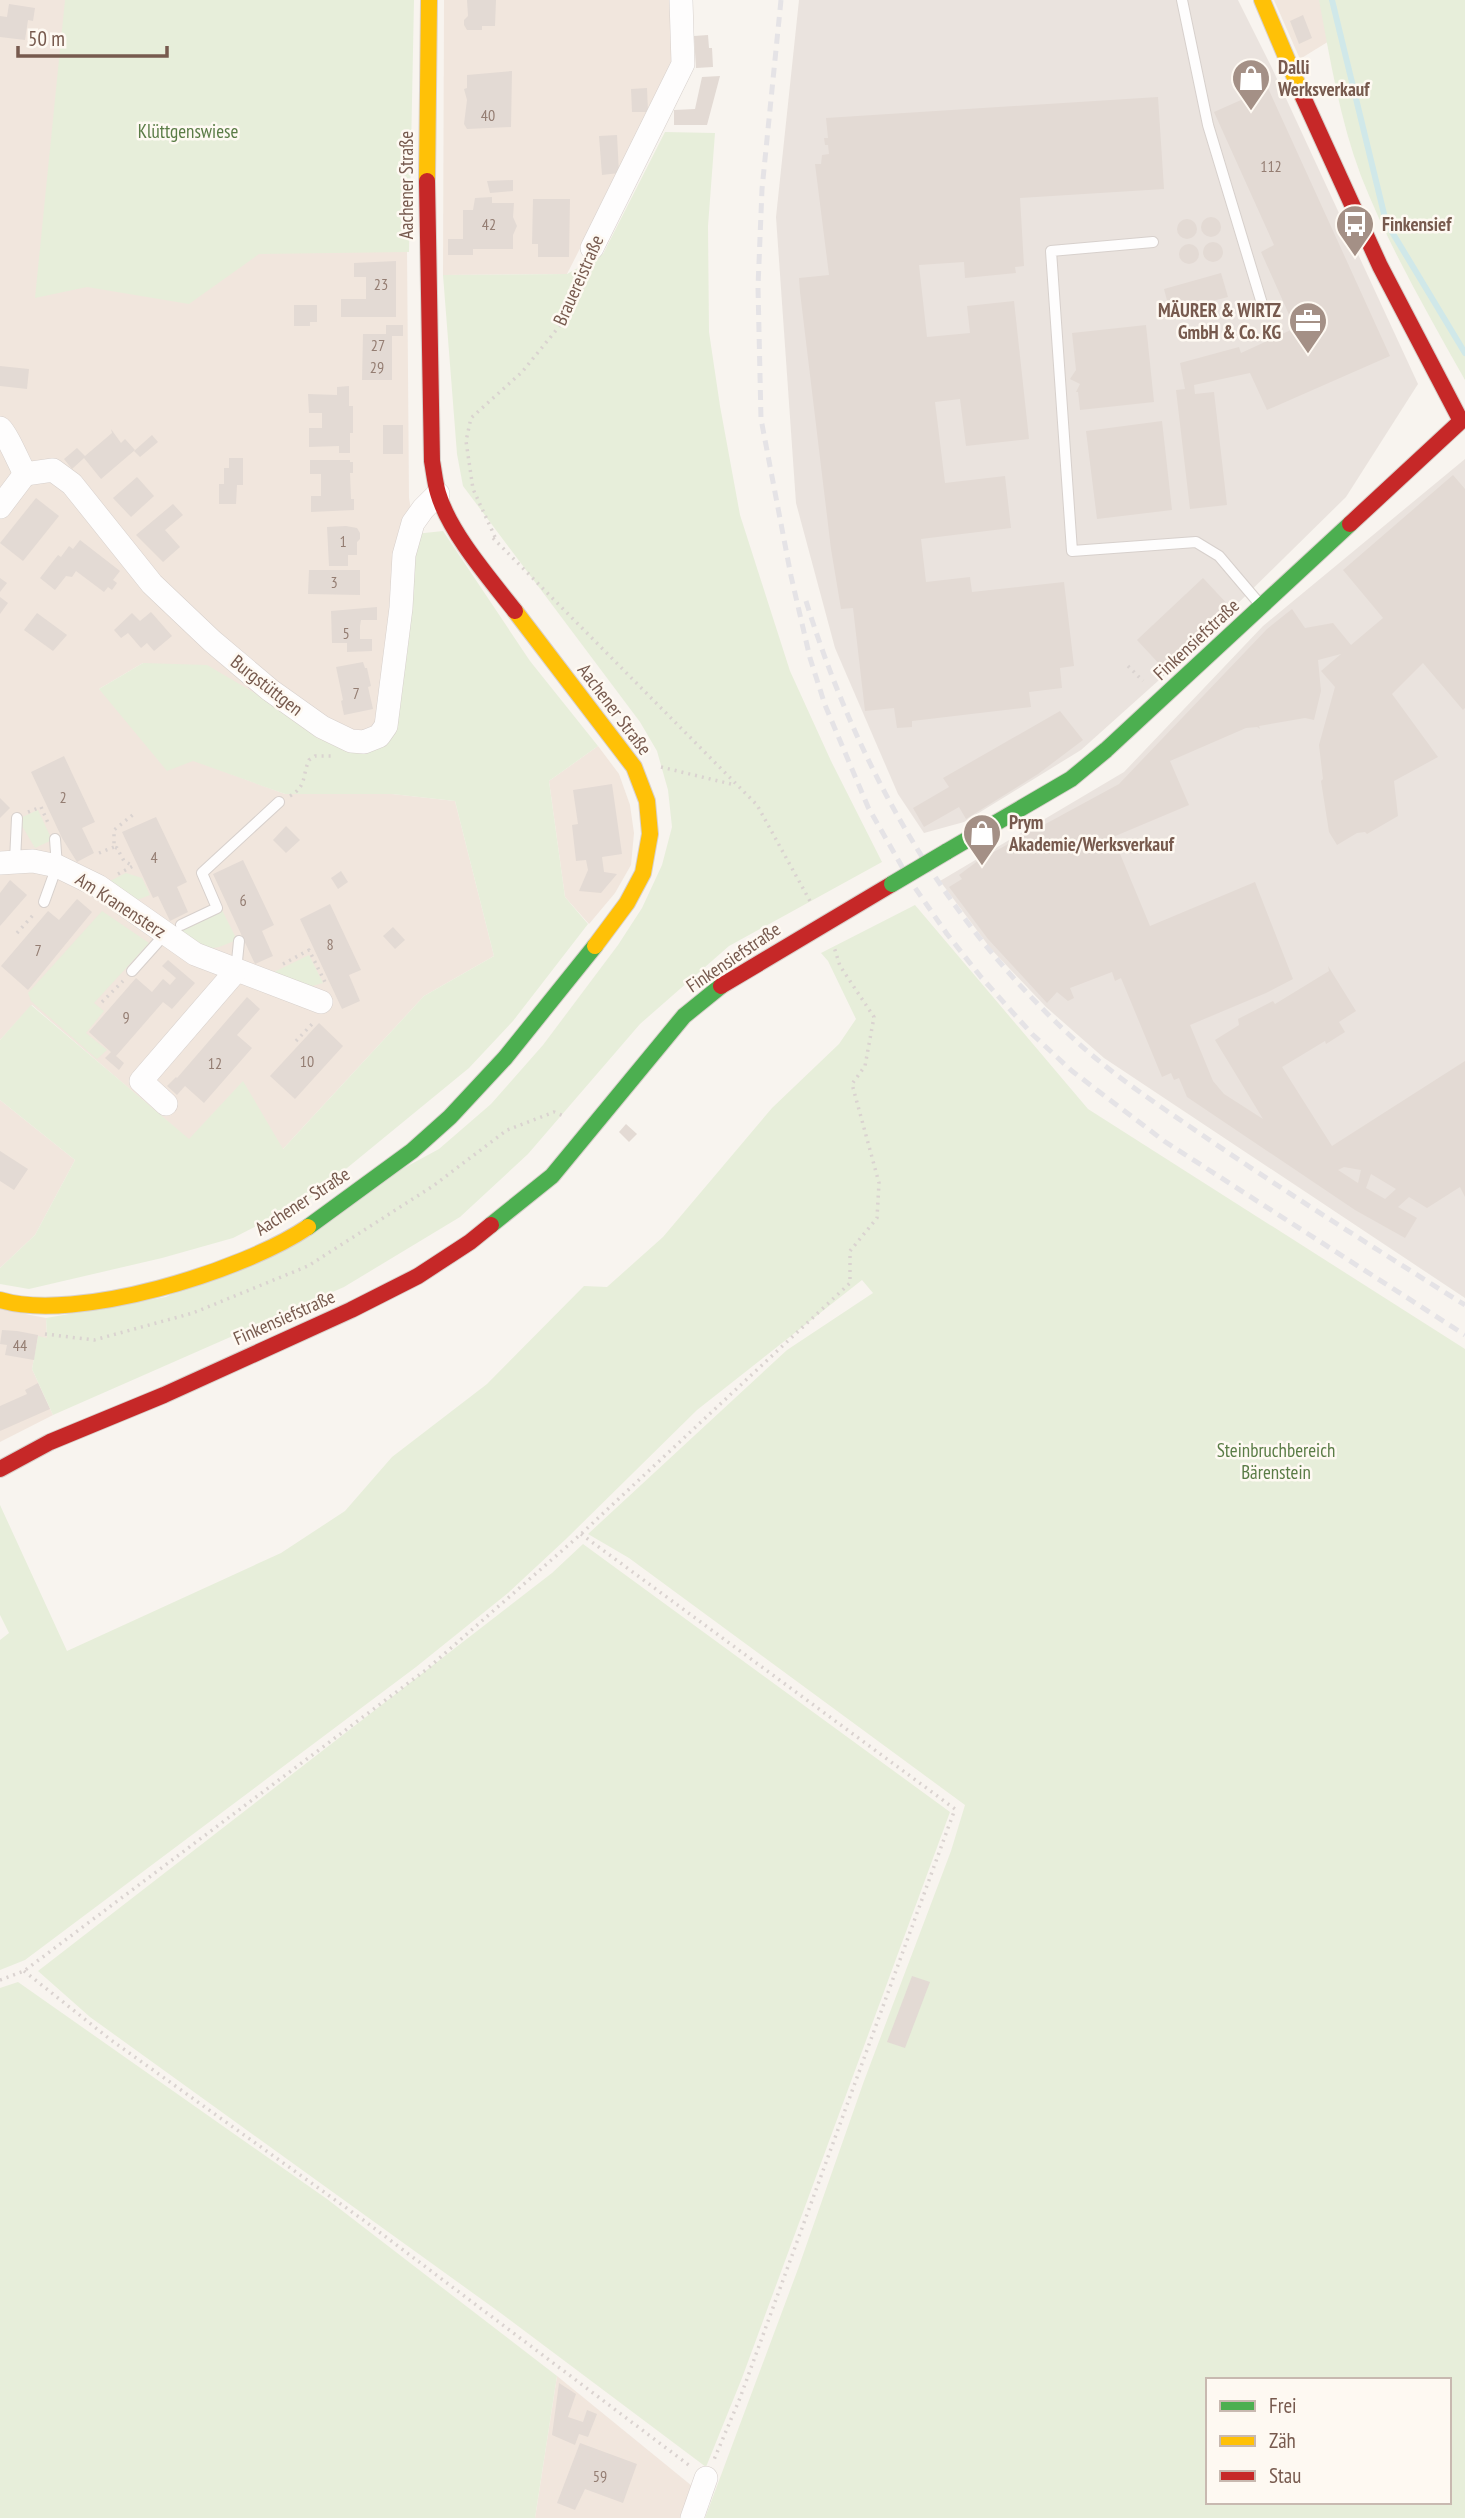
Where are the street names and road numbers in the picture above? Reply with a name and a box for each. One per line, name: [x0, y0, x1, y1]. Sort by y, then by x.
street label: Aachener Straße: [394, 131, 418, 239]
street label: Brauereistraße: [547, 231, 609, 329]
street label: Finkensiefstraße: [1148, 593, 1244, 685]
street label: Burgstüttgen: [226, 649, 308, 721]
street label: Aachener Straße: [573, 659, 657, 760]
street label: Am Kranensterz: [71, 867, 171, 943]
street label: Finkensiefstraße: [681, 917, 785, 997]
street label: Aachener Straße: [250, 1161, 354, 1241]
street label: Finkensiefstraße: [230, 1284, 339, 1350]

